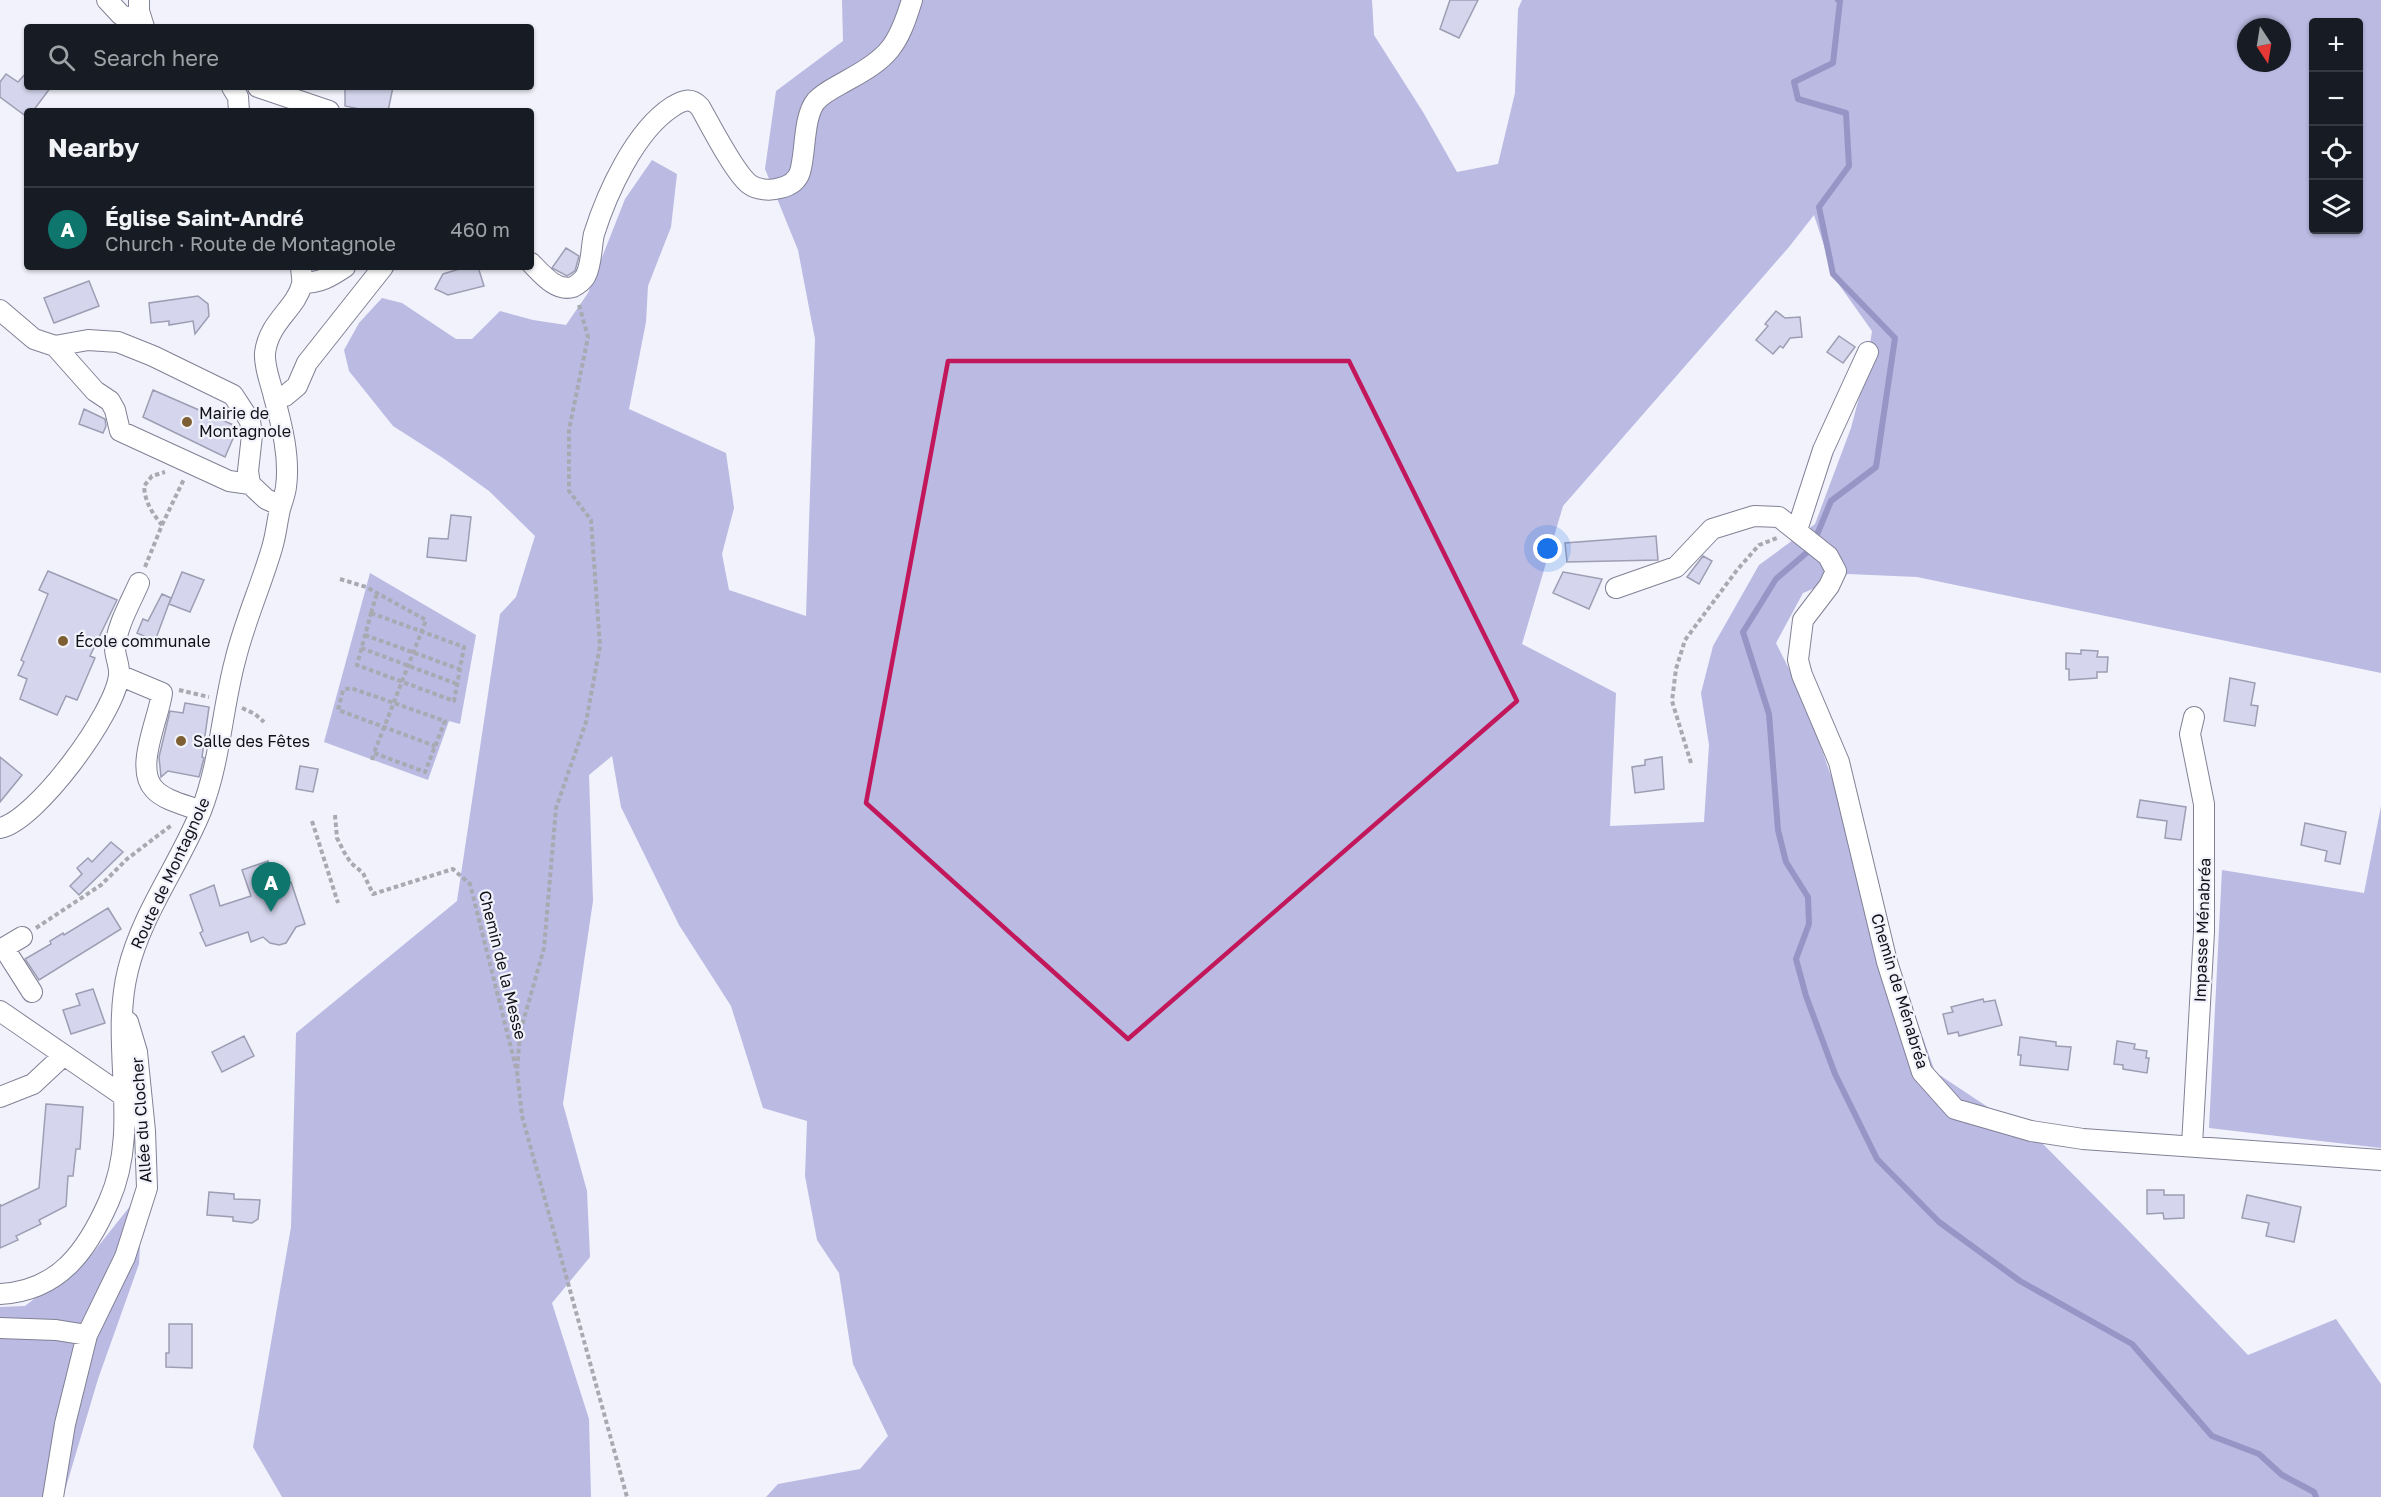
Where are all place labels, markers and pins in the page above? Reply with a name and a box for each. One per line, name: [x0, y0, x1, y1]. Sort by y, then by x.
place label: Mairie de Montagnole: [199, 403, 291, 441]
marker: Mairie de Montagnole: [180, 415, 194, 429]
place label: École communale: [75, 631, 211, 651]
marker: École communale: [56, 634, 70, 648]
place label: Salle des Fêtes: [193, 731, 310, 751]
marker: Salle des Fêtes: [174, 734, 188, 748]
pin: A: [252, 862, 290, 912]

